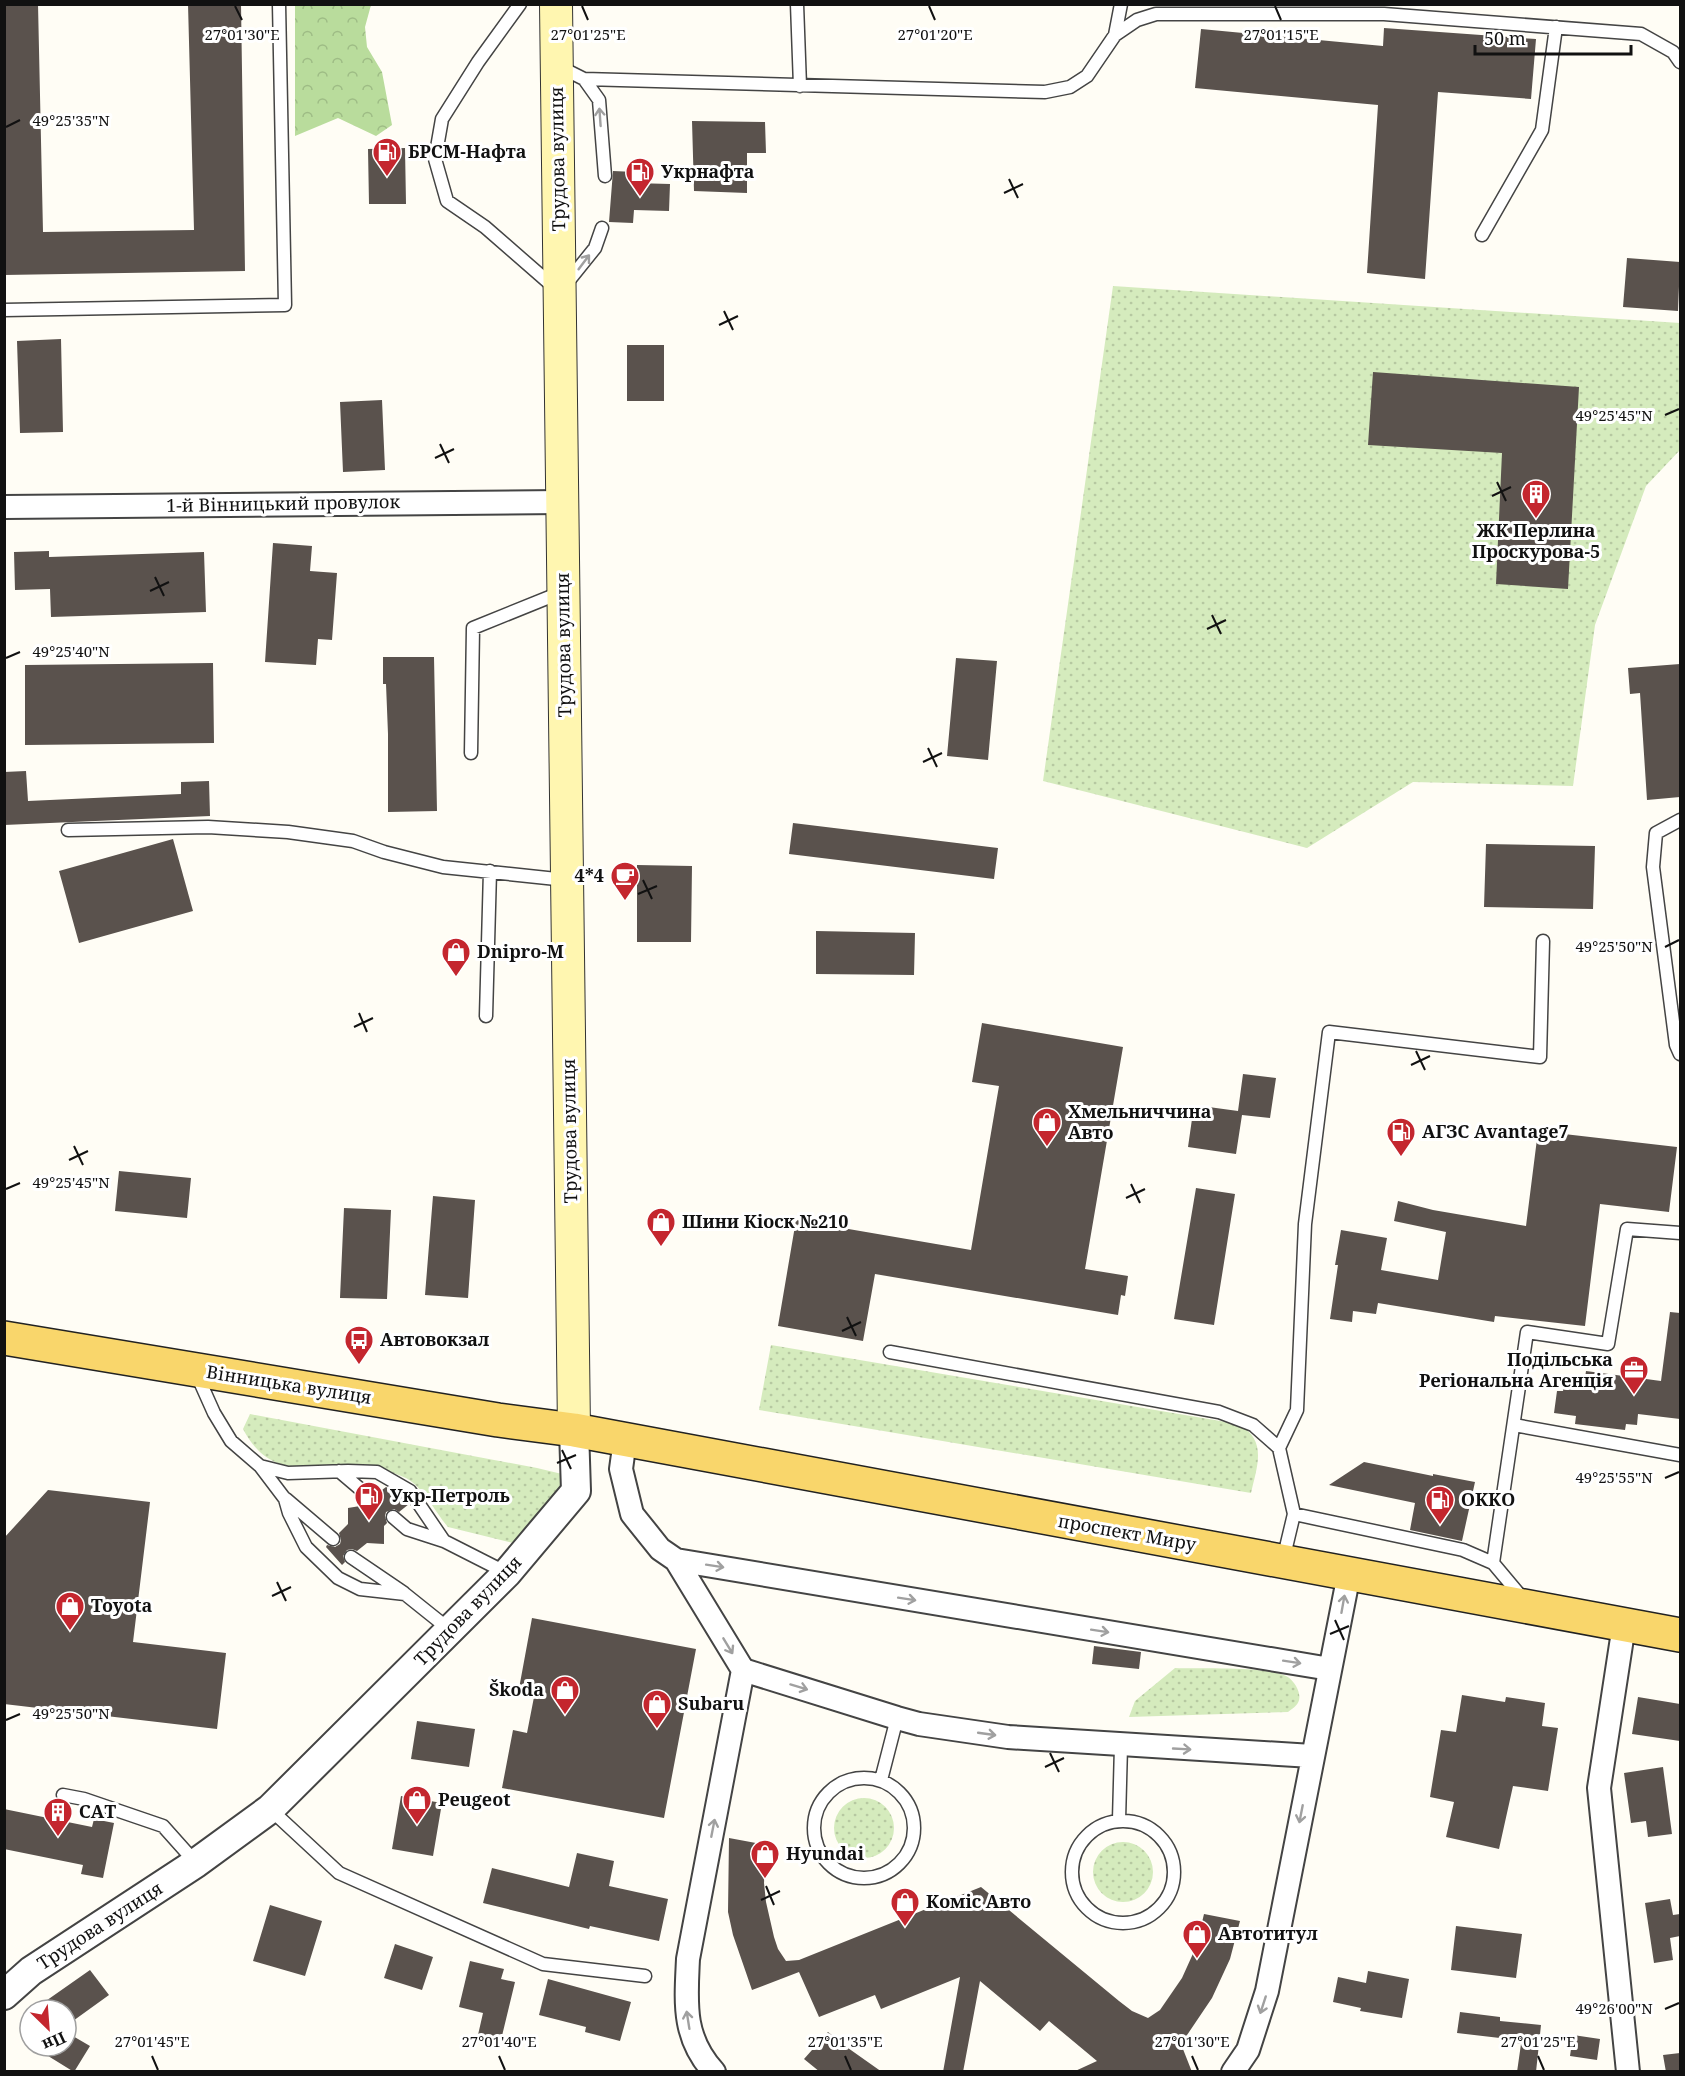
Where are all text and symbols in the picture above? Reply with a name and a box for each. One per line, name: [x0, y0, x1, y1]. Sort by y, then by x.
scale bar: [1475, 18, 1631, 56]
text: 27°01'30"E: [204, 24, 280, 44]
text: 27°01'25"E: [550, 24, 626, 44]
text: 27°01'20"E: [897, 24, 973, 44]
text: 27°01'15"E: [1243, 24, 1319, 44]
text: 50 m: [1484, 26, 1526, 50]
street label: Трудова вулиця: [544, 86, 570, 232]
one-way arrow: [594, 108, 605, 128]
text: 49°25'35"N: [32, 110, 110, 130]
fuel station icon: БРСМ-Нафта: [371, 136, 403, 178]
place label: БРСМ-Нафта: [408, 139, 527, 163]
fuel station icon: Укрнафта: [624, 156, 656, 198]
place label: Укрнафта: [661, 159, 755, 183]
one-way arrow: [577, 254, 590, 270]
text: 49°25'45"N: [1575, 405, 1653, 425]
building icon: ЖК Перлина Проскурова-5: [1520, 478, 1552, 520]
street label: 1-й Вінницький провулок: [166, 489, 400, 517]
place label: ЖК Перлина Проскурова-5: [1472, 518, 1600, 563]
street label: Трудова вулиця: [550, 572, 576, 718]
text: 49°25'40"N: [32, 641, 110, 661]
cafe icon: 4*4: [609, 860, 641, 902]
place label: 4*4: [575, 863, 604, 887]
shop icon: Dnipro-M: [440, 936, 472, 978]
text: 49°25'50"N: [1575, 936, 1653, 956]
place label: Dnipro-M: [477, 939, 564, 963]
street label: Трудова вулиця: [556, 1058, 582, 1204]
place label: Хмельниччина Авто: [1068, 1099, 1212, 1144]
shop icon: Хмельниччина Авто: [1031, 1106, 1063, 1148]
fuel station icon: АГЗС Avantage7: [1385, 1116, 1417, 1158]
place label: АГЗС Avantage7: [1422, 1119, 1569, 1143]
text: 49°25'45"N: [32, 1172, 110, 1192]
shop icon: Шини Кіоск №210: [645, 1206, 677, 1248]
place label: Шини Кіоск №210: [682, 1209, 848, 1233]
bus stop icon: Автовокзал: [343, 1324, 375, 1366]
place label: Автовокзал: [380, 1327, 489, 1351]
place label: Подільська Регіональна Агенція: [1419, 1347, 1613, 1392]
office icon: Подільська Регіональна Агенція: [1618, 1354, 1650, 1396]
street label: Вінницька вулиця: [205, 1359, 373, 1409]
text: 49°25'55"N: [1575, 1467, 1653, 1487]
fuel station icon: Укр-Петроль: [353, 1480, 385, 1522]
place label: Укр-Петроль: [390, 1483, 510, 1507]
fuel station icon: ОККО: [1424, 1484, 1456, 1526]
place label: ОККО: [1461, 1487, 1515, 1511]
street label: проспект Миру: [1056, 1508, 1199, 1556]
street label: Трудова вулиця: [408, 1550, 526, 1671]
one-way arrow: [705, 1561, 724, 1572]
shop icon: Toyota: [54, 1590, 86, 1632]
place label: Toyota: [91, 1593, 153, 1617]
one-way arrow: [897, 1593, 917, 1604]
one-way arrow: [1338, 1594, 1349, 1614]
one-way arrow: [1089, 1625, 1109, 1636]
one-way arrow: [723, 1637, 735, 1654]
one-way arrow: [1282, 1657, 1302, 1668]
shop icon: Škoda: [549, 1674, 581, 1716]
place label: Škoda: [489, 1677, 544, 1701]
one-way arrow: [789, 1682, 808, 1693]
shop icon: Subaru: [641, 1688, 673, 1730]
place label: Subaru: [678, 1691, 744, 1715]
text: 49°25'50"N: [32, 1703, 110, 1723]
one-way arrow: [977, 1729, 997, 1740]
one-way arrow: [1171, 1743, 1191, 1754]
shop icon: Peugeot: [401, 1784, 433, 1826]
place label: Peugeot: [438, 1787, 511, 1811]
building icon: САТ: [42, 1796, 74, 1838]
place label: САТ: [79, 1799, 116, 1823]
one-way arrow: [1295, 1803, 1306, 1823]
one-way arrow: [708, 1818, 719, 1838]
shop icon: Hyundai: [749, 1838, 781, 1880]
place label: Hyundai: [786, 1841, 865, 1865]
street label: Трудова вулиця: [32, 1876, 167, 1975]
shop icon: Коміс Авто: [889, 1886, 921, 1928]
place label: Коміс Авто: [926, 1889, 1031, 1913]
shop icon: Автотитул: [1181, 1918, 1213, 1960]
place label: Автотитул: [1218, 1921, 1318, 1945]
one-way arrow: [1256, 1995, 1267, 2014]
north arrow: [18, 1998, 78, 2058]
text: 49°26'00"N: [1575, 1998, 1653, 2018]
one-way arrow: [683, 2011, 694, 2030]
text: Пн: [39, 2027, 70, 2057]
text: 27°01'45"E: [114, 2031, 190, 2051]
text: 27°01'40"E: [461, 2031, 537, 2051]
text: 27°01'35"E: [807, 2031, 883, 2051]
text: 27°01'30"E: [1154, 2031, 1230, 2051]
text: 27°01'25"E: [1500, 2031, 1576, 2051]

